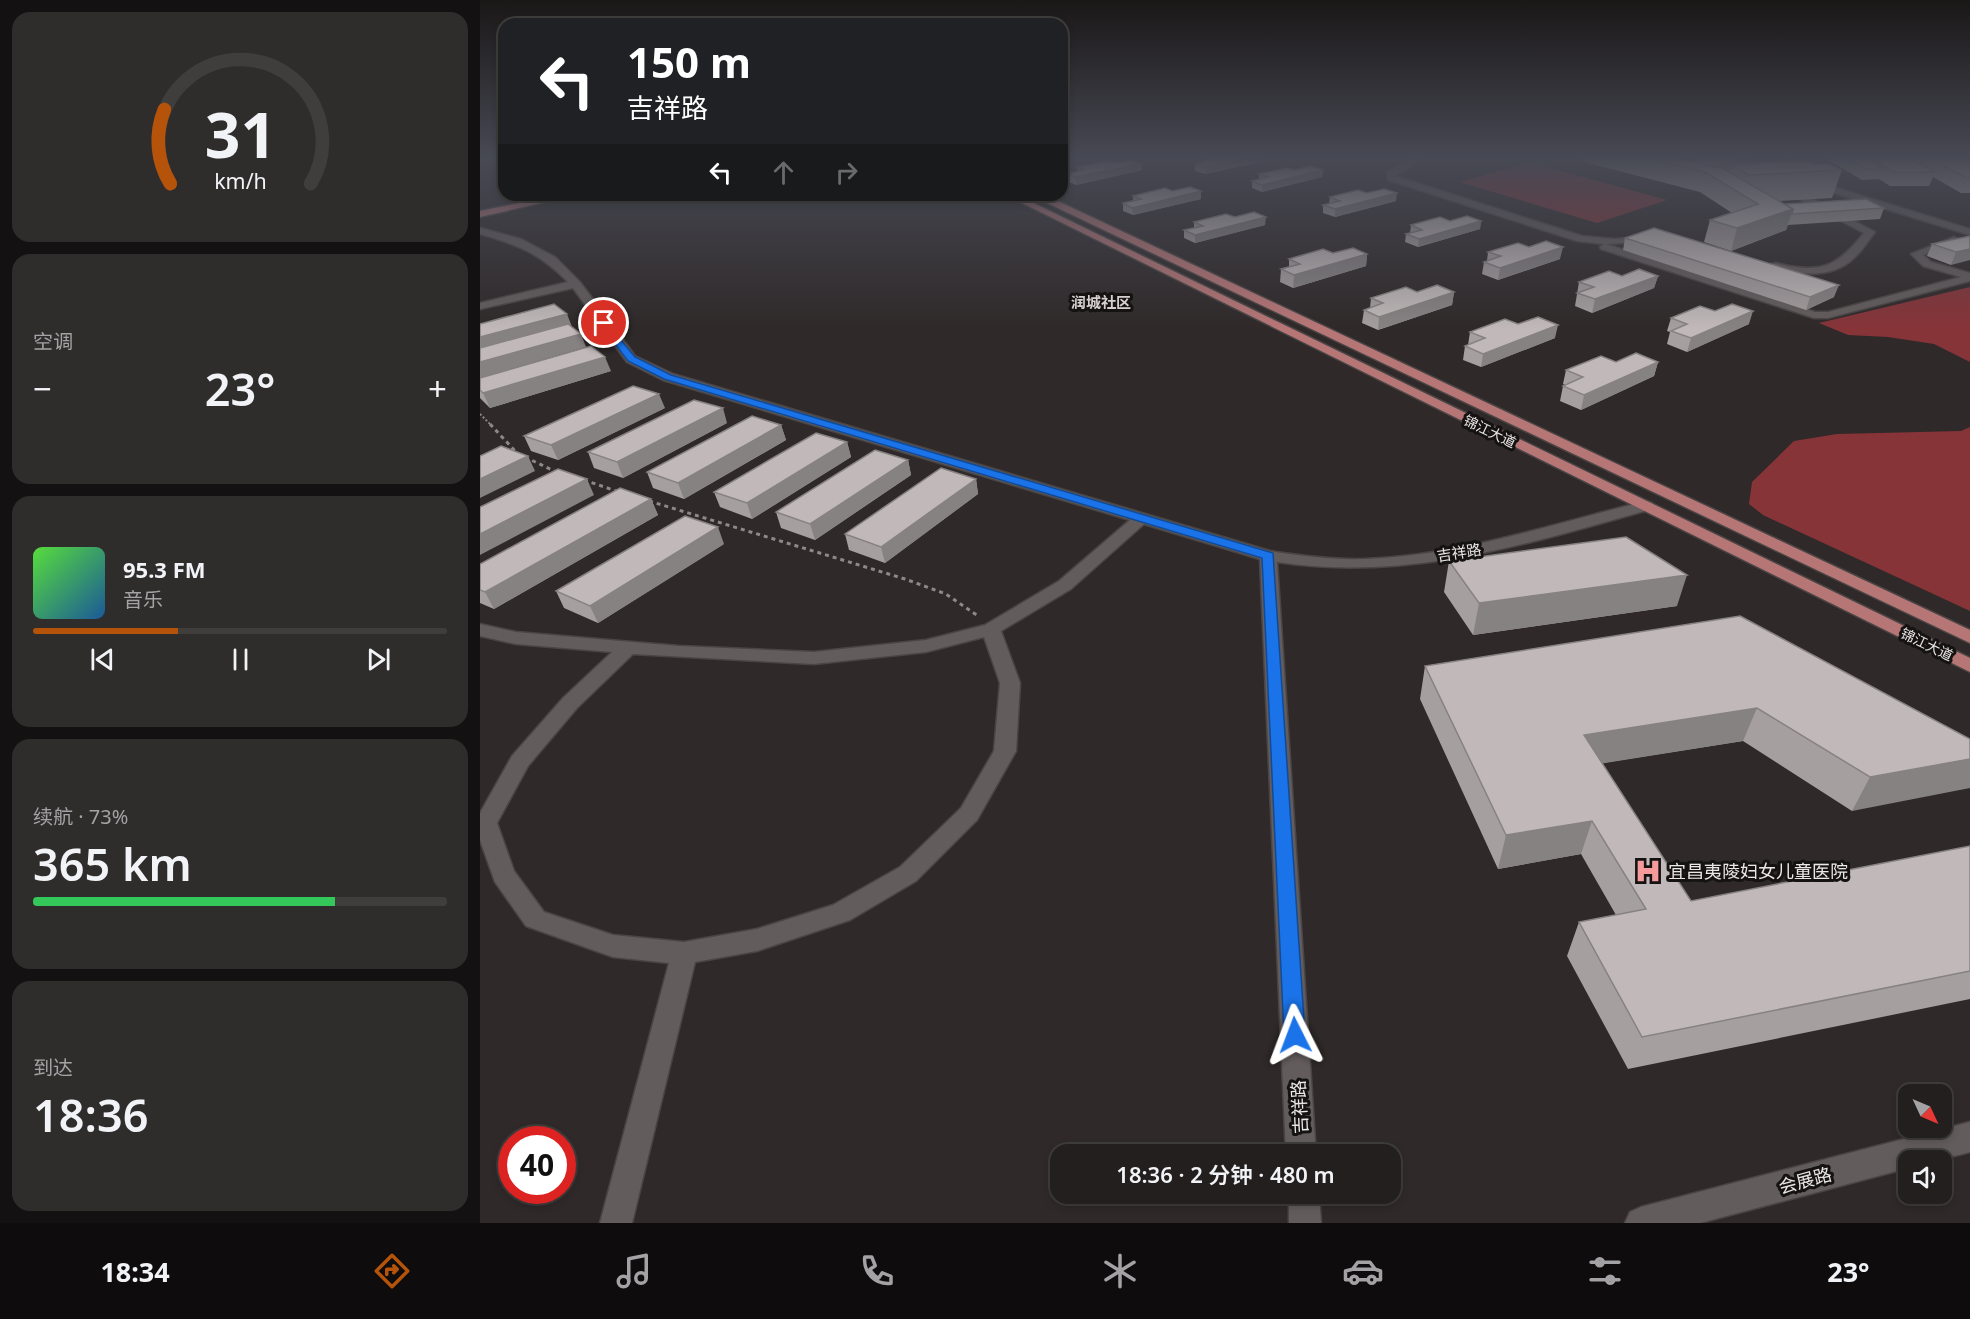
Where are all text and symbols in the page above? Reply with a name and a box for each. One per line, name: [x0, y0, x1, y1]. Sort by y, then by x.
text: 150 m: [627, 33, 751, 90]
icon: left: [528, 42, 606, 120]
text: 吉祥路: [627, 89, 708, 126]
text: 31: [204, 91, 276, 176]
icon: left: [704, 156, 737, 189]
icon: ahead: [767, 156, 800, 189]
icon: right: [830, 156, 863, 189]
text: km/h: [214, 166, 266, 195]
district label: 润城社区: [1071, 292, 1131, 312]
pin: [578, 297, 629, 348]
icon: arrive: [587, 306, 620, 339]
text: 空调: [33, 328, 73, 355]
text: 23°: [205, 358, 275, 419]
text: −: [33, 366, 52, 411]
text: +: [428, 366, 447, 411]
street label: 锦江大道: [1461, 410, 1519, 452]
street label: 吉祥路: [1435, 539, 1483, 565]
text: 95.3 FM: [123, 554, 205, 584]
text: 音乐: [123, 586, 163, 613]
street label: 锦江大道: [1898, 623, 1956, 665]
icon: previous: [86, 643, 119, 676]
icon: pause: [224, 643, 257, 676]
icon: next: [362, 643, 395, 676]
text: 续航 · 73%: [33, 803, 128, 830]
text: 365 km: [33, 833, 192, 894]
hospital icon: 宜昌夷陵妇女儿童医院: [1633, 856, 1663, 886]
place label: 宜昌夷陵妇女儿童医院: [1668, 859, 1848, 883]
position arrow: [1263, 1003, 1327, 1067]
text: 到达: [33, 1054, 73, 1081]
street label: 吉祥路: [1286, 1079, 1312, 1135]
text: 18:36: [33, 1084, 148, 1145]
north arrow: [1898, 1084, 1952, 1138]
map controls: [1898, 1084, 1952, 1204]
speed limit sign: 40: [498, 1126, 576, 1204]
button: sound: [1898, 1150, 1952, 1204]
text: 18:36 · 2 分钟 · 480 m: [1116, 1159, 1335, 1189]
street label: 会展路: [1776, 1161, 1834, 1199]
icon: directions: [371, 1250, 413, 1292]
icon: music: [613, 1250, 655, 1292]
icon: phone: [856, 1250, 898, 1292]
icon: climate: [1099, 1250, 1141, 1292]
icon: car: [1342, 1250, 1384, 1292]
icon: filters: [1584, 1250, 1626, 1292]
text: 18:34: [100, 1253, 170, 1290]
text: 23°: [1827, 1253, 1870, 1290]

